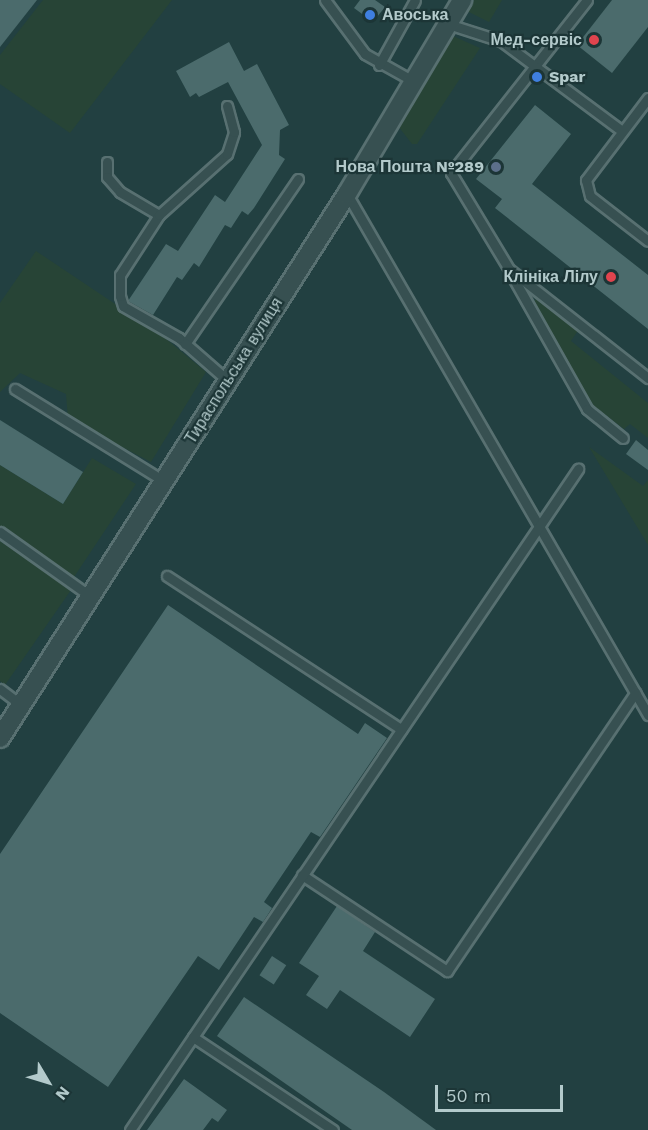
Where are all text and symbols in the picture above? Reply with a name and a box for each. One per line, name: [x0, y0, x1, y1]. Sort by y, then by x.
place label: Авоська: [382, 5, 448, 25]
marker: Авоська: [363, 8, 377, 22]
place label: Мед-сервіс: [490, 30, 582, 50]
marker: Мед-сервіс: [587, 33, 601, 47]
place label: Spar: [549, 67, 585, 87]
marker: Spar: [530, 70, 544, 84]
place label: Нова Пошта №289: [336, 157, 484, 177]
marker: Нова Пошта №289: [489, 160, 503, 174]
place label: Клініка Лілу: [504, 267, 598, 287]
marker: Клініка Лілу: [602, 268, 620, 286]
street label: Тираспольська вулиця: [181, 294, 287, 448]
north arrow: [18, 1052, 78, 1112]
scale bar: [438, 1073, 566, 1111]
text: N: [51, 1083, 74, 1104]
text: 50 m: [446, 1085, 491, 1106]

